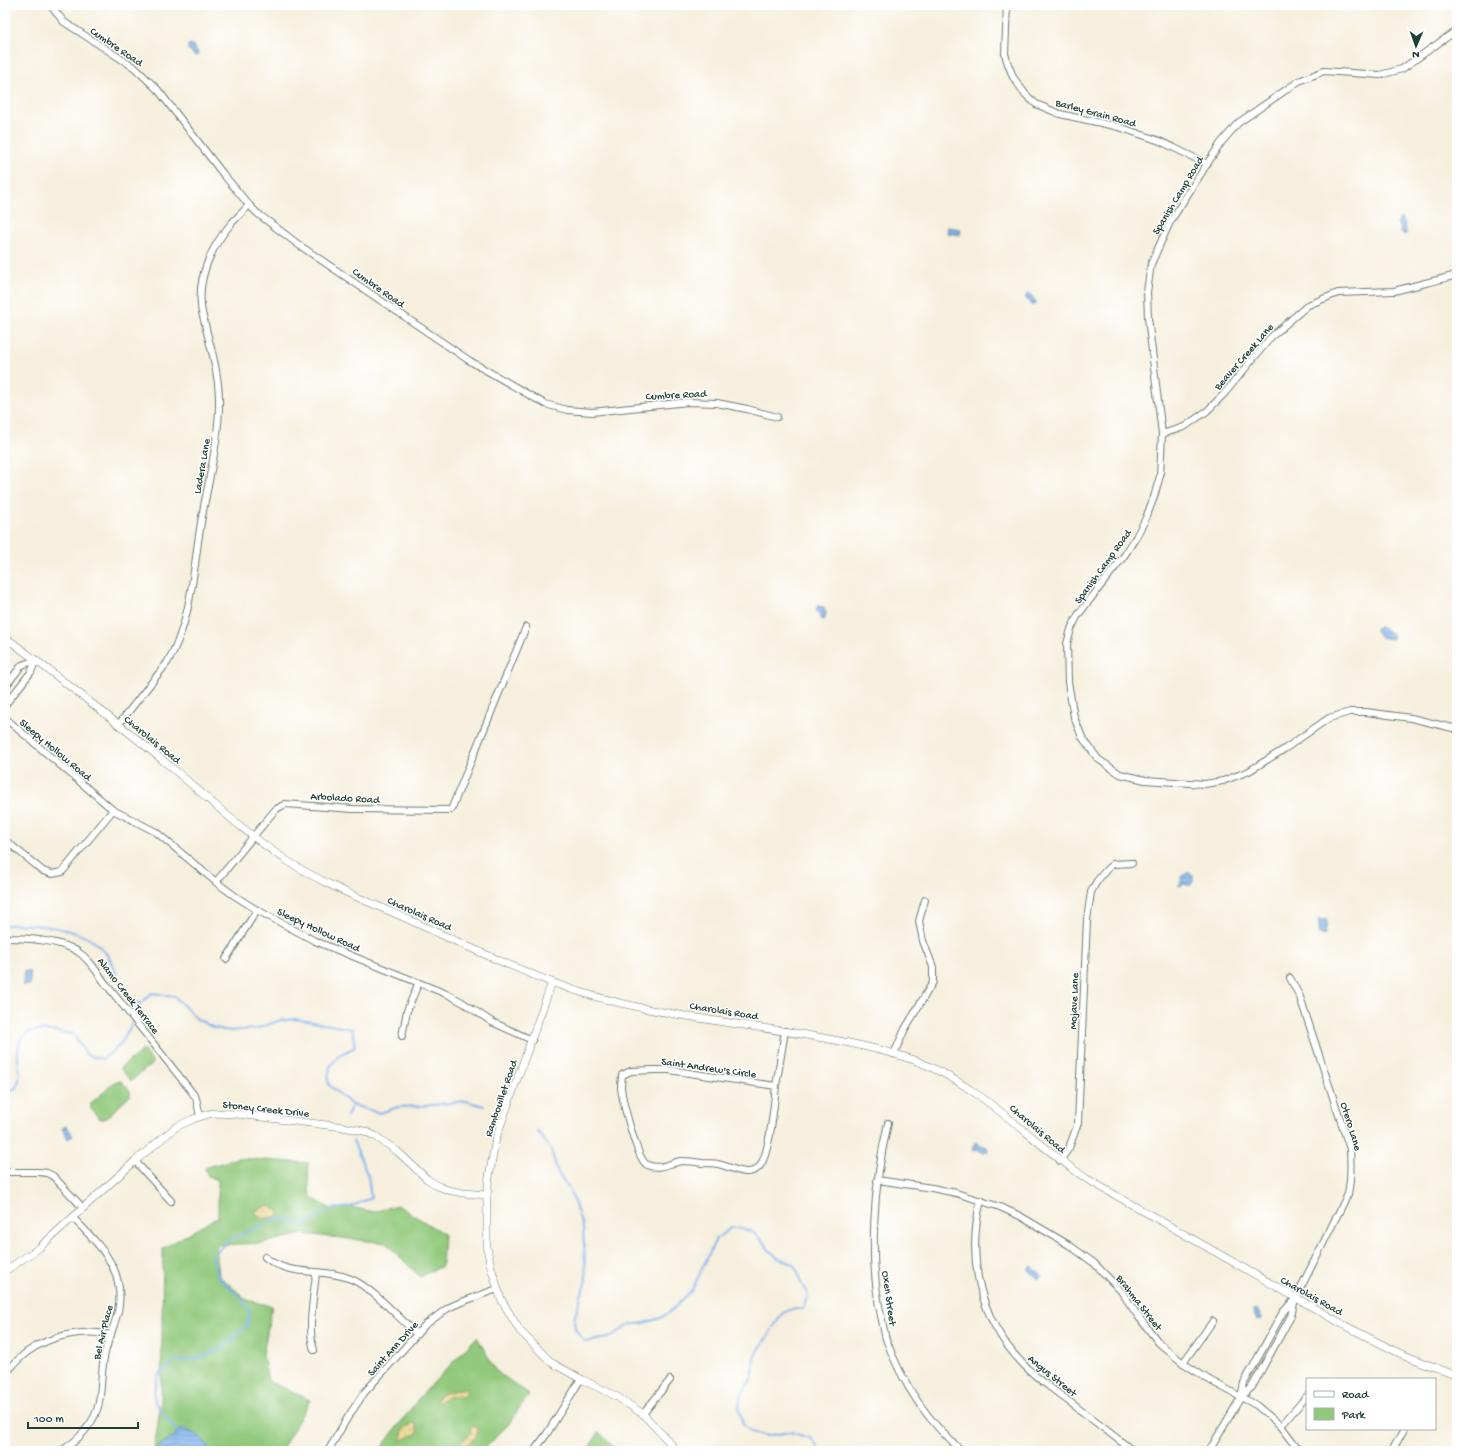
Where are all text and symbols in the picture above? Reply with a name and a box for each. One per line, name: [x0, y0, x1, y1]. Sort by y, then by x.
street label: Cumbre Road: [87, 26, 146, 71]
north arrow: [1396, 26, 1436, 66]
text: N: [1412, 48, 1420, 60]
street label: Barley Grain Road: [1053, 97, 1139, 131]
street label: Spanish Camp Road: [1151, 154, 1208, 237]
street label: Cumbre Road: [349, 266, 408, 312]
street label: Beaver Creek Lane: [1212, 321, 1277, 394]
street label: Cumbre Road: [645, 388, 708, 404]
street label: Ladera Lane: [192, 437, 214, 495]
street label: Spanish Camp Road: [1073, 527, 1135, 607]
street label: Charolais Road: [121, 714, 184, 768]
street label: Sleepy Hollow Road: [16, 717, 94, 785]
street label: Arbolado Road: [310, 791, 381, 807]
street label: Charolais Road: [385, 895, 455, 935]
street label: Sleepy Hollow Road: [275, 906, 363, 956]
street label: Alamo Creek Terrace: [94, 956, 161, 1037]
street label: Mojave Lane: [1068, 972, 1082, 1030]
street label: Charolais Road: [689, 1001, 760, 1024]
street label: Saint Andrew's Circle: [661, 1056, 757, 1082]
street label: Rambouillet Road: [483, 1057, 521, 1139]
street label: Stoney Creek Drive: [222, 1099, 310, 1121]
street label: Otero Lane: [1337, 1101, 1363, 1153]
street label: Charolais Road: [1006, 1103, 1068, 1157]
street label: Oxen Street: [878, 1270, 898, 1328]
street label: Brahma Street: [1112, 1272, 1165, 1335]
street label: Charolais Road: [1278, 1275, 1346, 1320]
street label: Bel Air Place: [91, 1304, 117, 1362]
street label: Saint Ann Drive: [366, 1319, 421, 1379]
street label: Angus Street: [1025, 1353, 1080, 1401]
legend: [1306, 1378, 1436, 1430]
text: Road: [1342, 1389, 1369, 1403]
scale bar: [28, 1404, 138, 1430]
text: Park: [1341, 1409, 1367, 1423]
text: 100 m: [33, 1413, 64, 1427]

